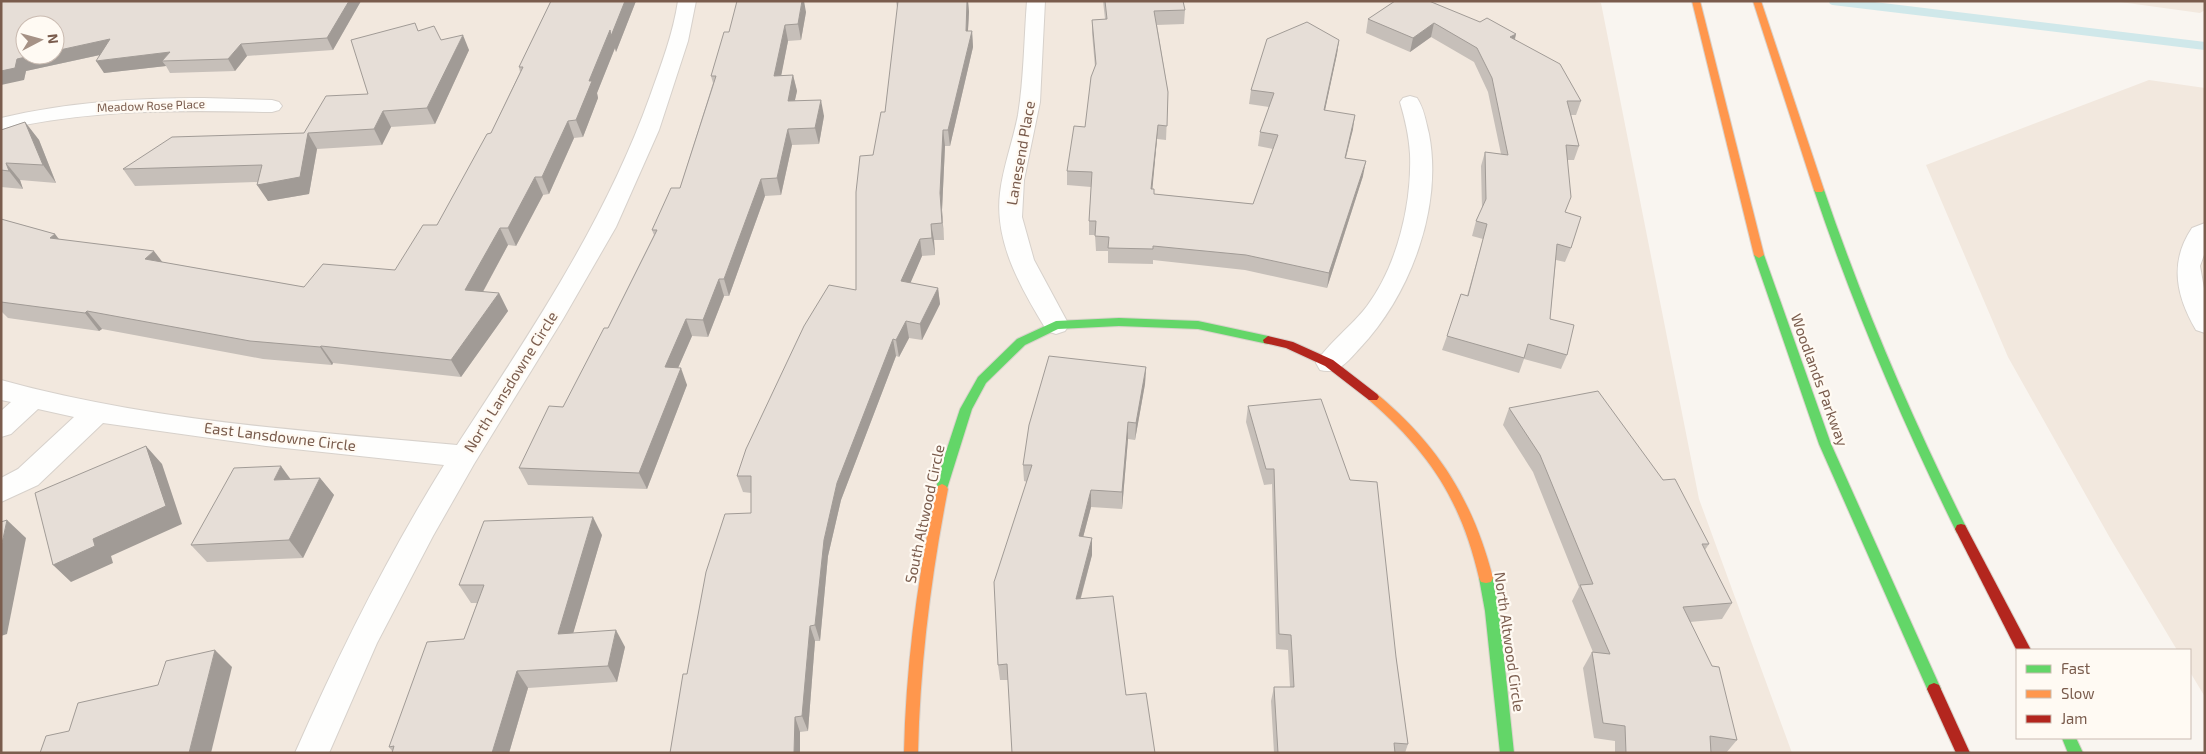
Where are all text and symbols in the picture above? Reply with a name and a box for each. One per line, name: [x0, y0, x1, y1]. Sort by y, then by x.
north arrow: [15, 15, 65, 65]
text: N: [44, 33, 62, 45]
street label: Meadow Rose Place: [97, 96, 205, 114]
street label: Lanesend Place: [1002, 99, 1038, 207]
street label: North Lansdowne Circle: [459, 308, 561, 455]
street label: Woodlands Parkway: [1788, 311, 1852, 448]
street label: East Lansdowne Circle: [203, 418, 357, 454]
street label: South Altwood Circle: [901, 443, 948, 585]
street label: North Altwood Circle: [1491, 571, 1529, 713]
legend: [2016, 649, 2191, 739]
text: Fast: [2061, 659, 2091, 677]
text: Slow: [2061, 684, 2095, 702]
text: Jam: [2061, 709, 2087, 727]

